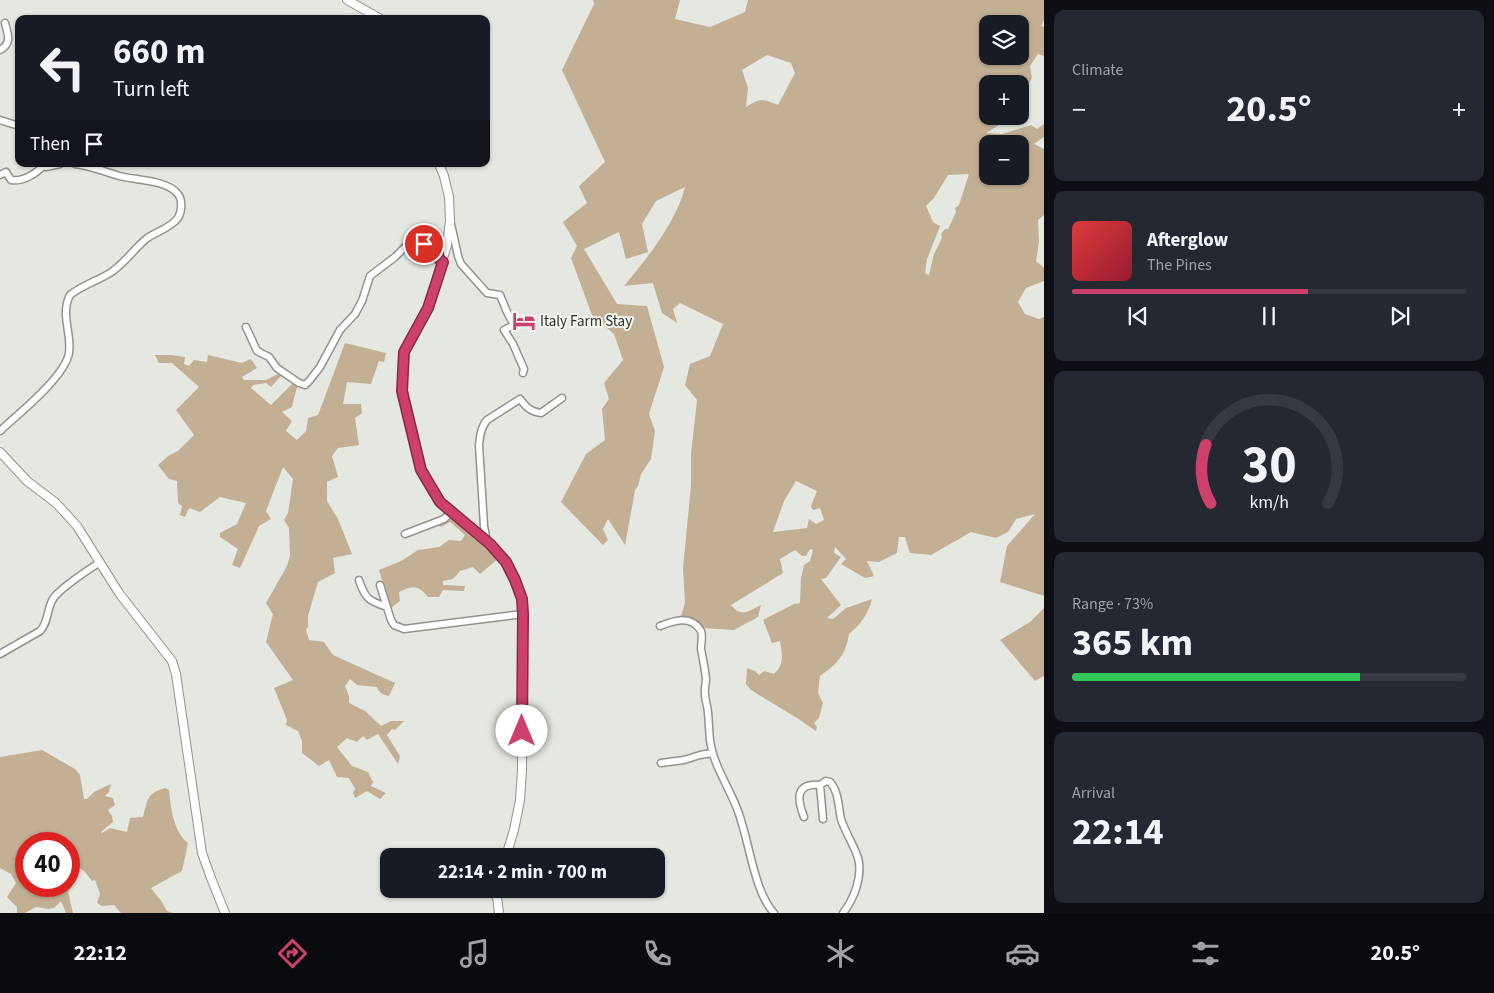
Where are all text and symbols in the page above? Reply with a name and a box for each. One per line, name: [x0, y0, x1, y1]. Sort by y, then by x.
map controls: [979, 15, 1029, 185]
button: layers: [979, 15, 1029, 65]
text: 660 m: [113, 27, 205, 77]
icon: left: [30, 35, 95, 100]
text: Climate: [1072, 59, 1123, 81]
text: Turn left: [113, 73, 189, 105]
button: +: [979, 75, 1029, 125]
text: 20.5°: [1226, 82, 1312, 136]
text: −: [1072, 90, 1086, 130]
text: +: [1452, 90, 1466, 130]
icon: arrive: [80, 130, 108, 158]
text: Then: [30, 131, 70, 158]
button: −: [979, 135, 1029, 185]
pin: [403, 223, 445, 265]
text: Afterglow: [1147, 227, 1228, 254]
icon: arrive: [410, 230, 438, 258]
text: The Pines: [1147, 254, 1212, 276]
icon: previous: [1124, 302, 1152, 330]
icon: pause: [1255, 302, 1283, 330]
icon: next: [1386, 302, 1414, 330]
hotel icon: Italy Farm Stay: [511, 308, 537, 334]
place label: Italy Farm Stay: [540, 311, 632, 332]
text: 30: [1242, 429, 1296, 503]
text: km/h: [1249, 490, 1289, 515]
text: Range · 73%: [1072, 593, 1153, 615]
text: 365 km: [1072, 616, 1193, 670]
position arrow: [495, 704, 547, 756]
text: Arrival: [1072, 782, 1115, 804]
text: 22:14: [1072, 805, 1164, 859]
speed limit sign: 40: [15, 832, 80, 897]
text: 22:14 · 2 min · 700 m: [438, 859, 607, 886]
icon: directions: [275, 936, 310, 971]
icon: music: [457, 936, 492, 971]
icon: phone: [640, 936, 675, 971]
icon: climate: [823, 936, 858, 971]
icon: car: [1005, 936, 1040, 971]
icon: filters: [1188, 936, 1223, 971]
text: 22:12: [74, 937, 127, 969]
text: 20.5°: [1371, 937, 1420, 969]

